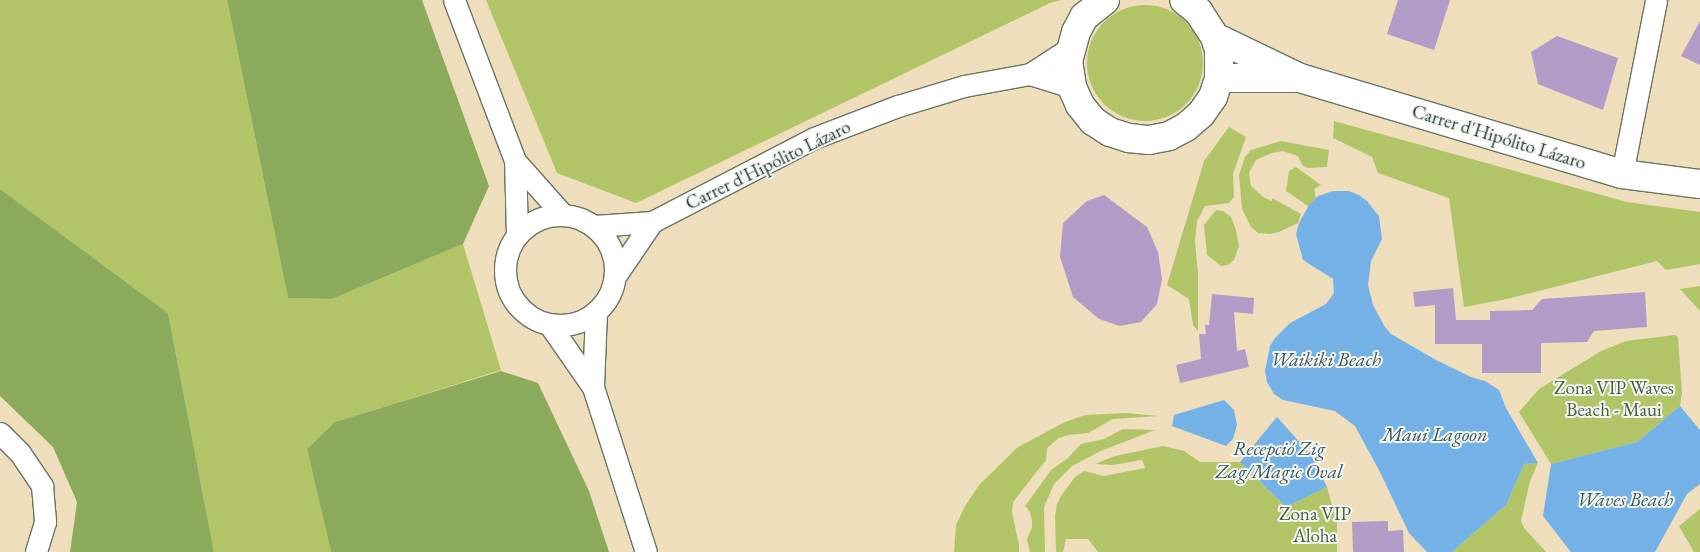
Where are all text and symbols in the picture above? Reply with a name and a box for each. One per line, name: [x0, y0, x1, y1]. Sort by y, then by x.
street label: Carrer d'Hipólito Lázaro: [1409, 100, 1589, 174]
street label: Carrer d'Hipólito Lázaro: [682, 115, 854, 215]
water label: Waikiki Beach: [1271, 347, 1381, 371]
park label: Zona VIP Waves Beach - Maui: [1554, 377, 1674, 421]
water label: Maui Lagoon: [1383, 422, 1487, 446]
water label: Recepció Zig Zag/Magic Oval: [1215, 437, 1343, 484]
water label: Waves Beach: [1577, 487, 1673, 511]
park label: Zona VIP Aloha: [1279, 503, 1351, 547]

